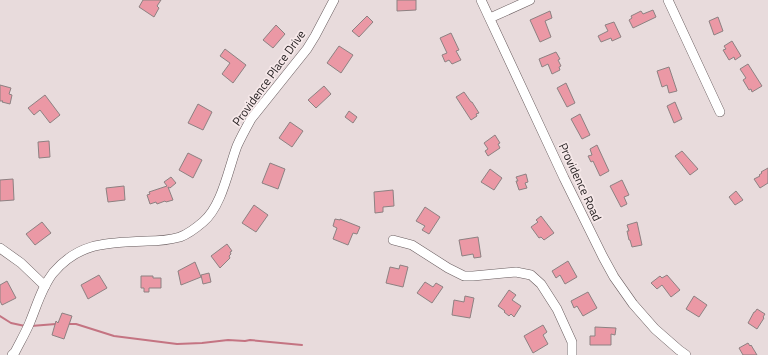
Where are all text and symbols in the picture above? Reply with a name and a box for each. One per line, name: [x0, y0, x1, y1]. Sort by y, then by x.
street label: Providence Place Drive: [227, 26, 310, 130]
street label: Providence Road: [554, 139, 607, 224]

